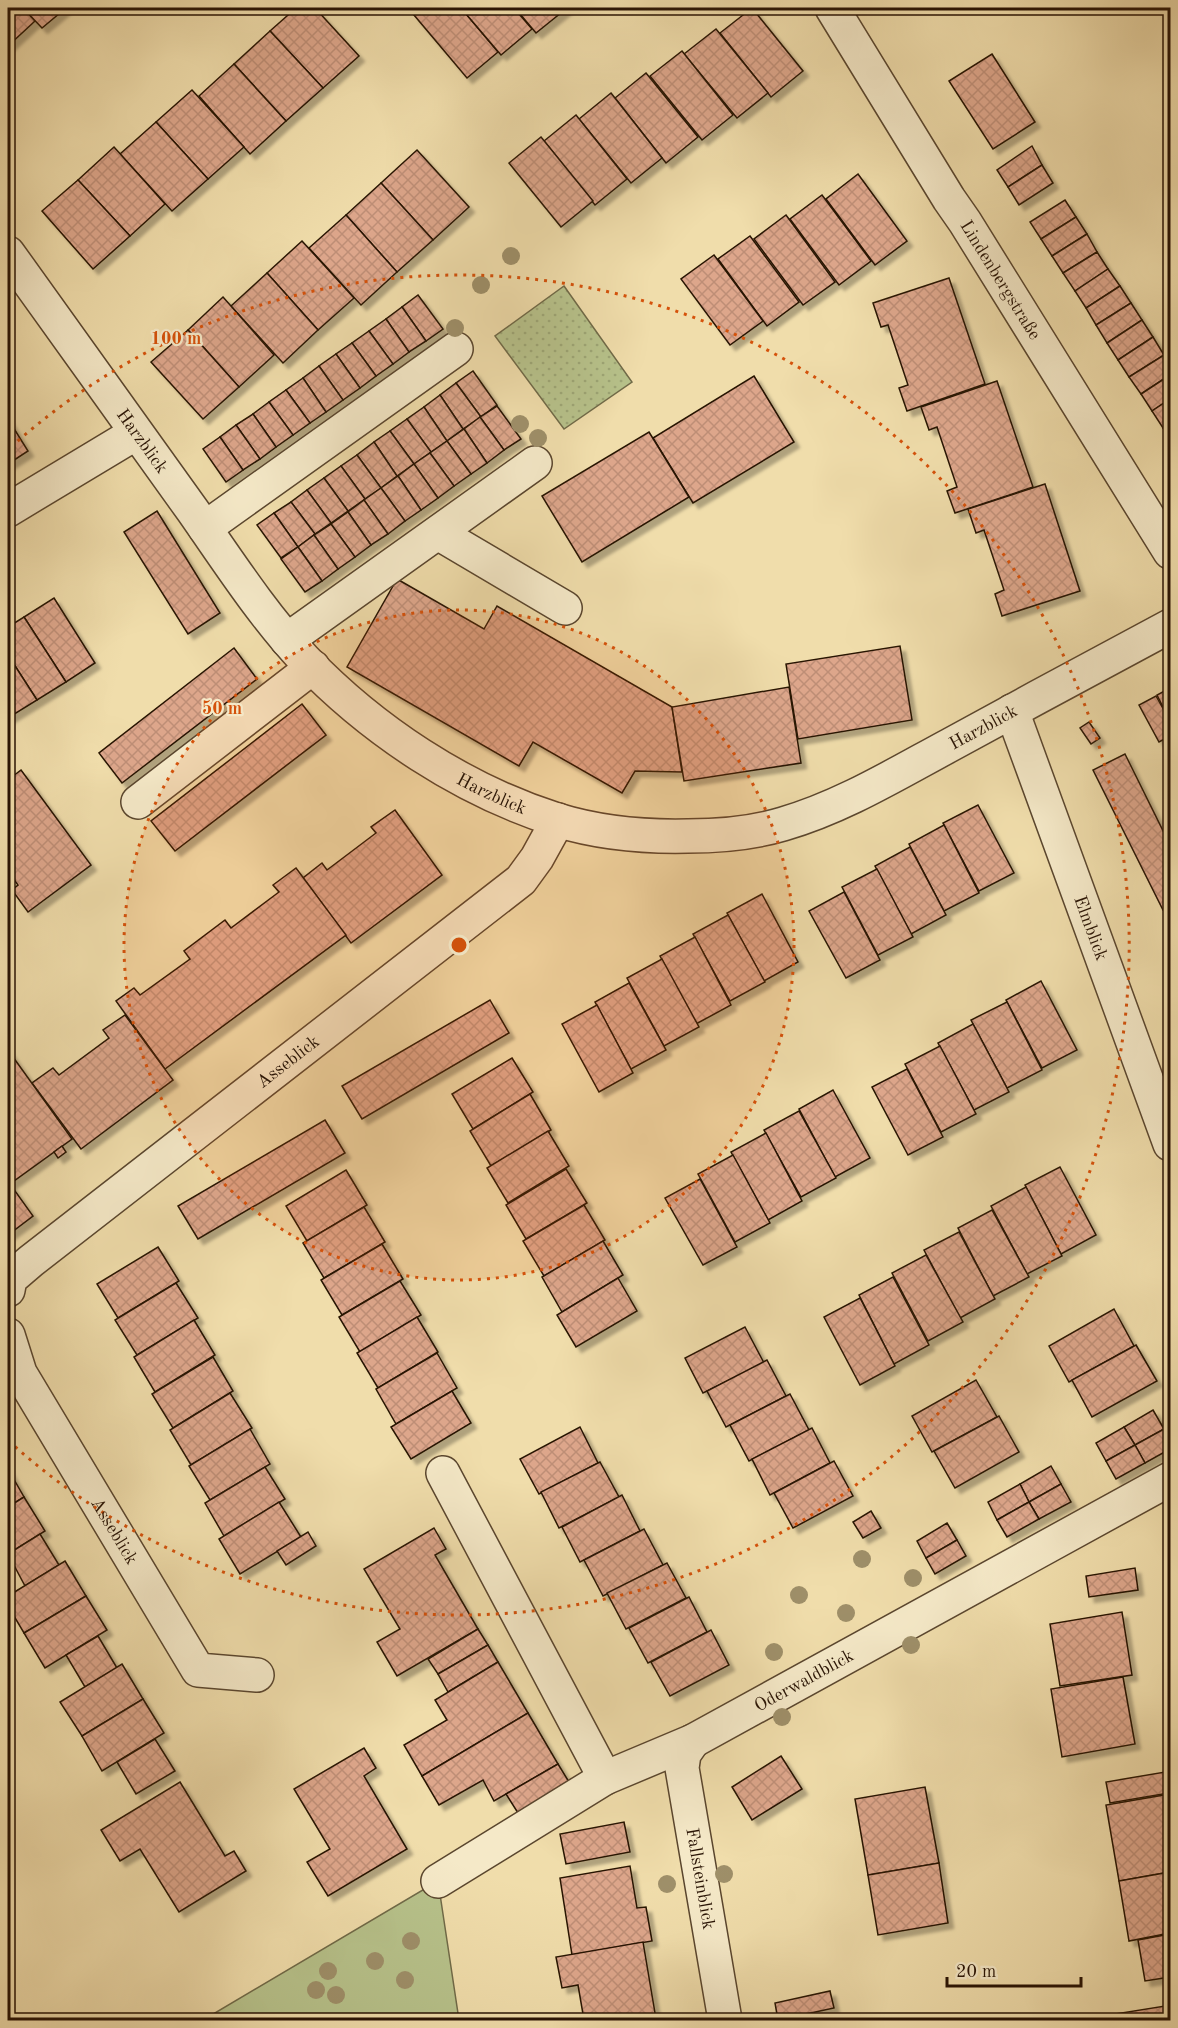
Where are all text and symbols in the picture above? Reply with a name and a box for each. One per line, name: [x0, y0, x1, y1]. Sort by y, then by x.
street label: Lindenbergstraße: [956, 217, 1044, 343]
text: 100 m: [151, 330, 201, 348]
street label: Harzblick: [113, 406, 171, 477]
text: 50 m: [202, 700, 242, 718]
street label: Harzblick: [947, 702, 1021, 754]
street label: Harzblick: [453, 770, 529, 818]
street label: Elmblick: [1070, 893, 1110, 963]
centre of rings: [449, 935, 469, 955]
street label: Asseblick: [254, 1032, 323, 1092]
street label: Asseblick: [87, 1495, 141, 1568]
street label: Oderwaldblick: [751, 1647, 857, 1716]
street label: Fallsteinblick: [682, 1826, 717, 1931]
scale bar: [947, 1950, 1080, 1988]
text: 20 m: [956, 1963, 996, 1981]

